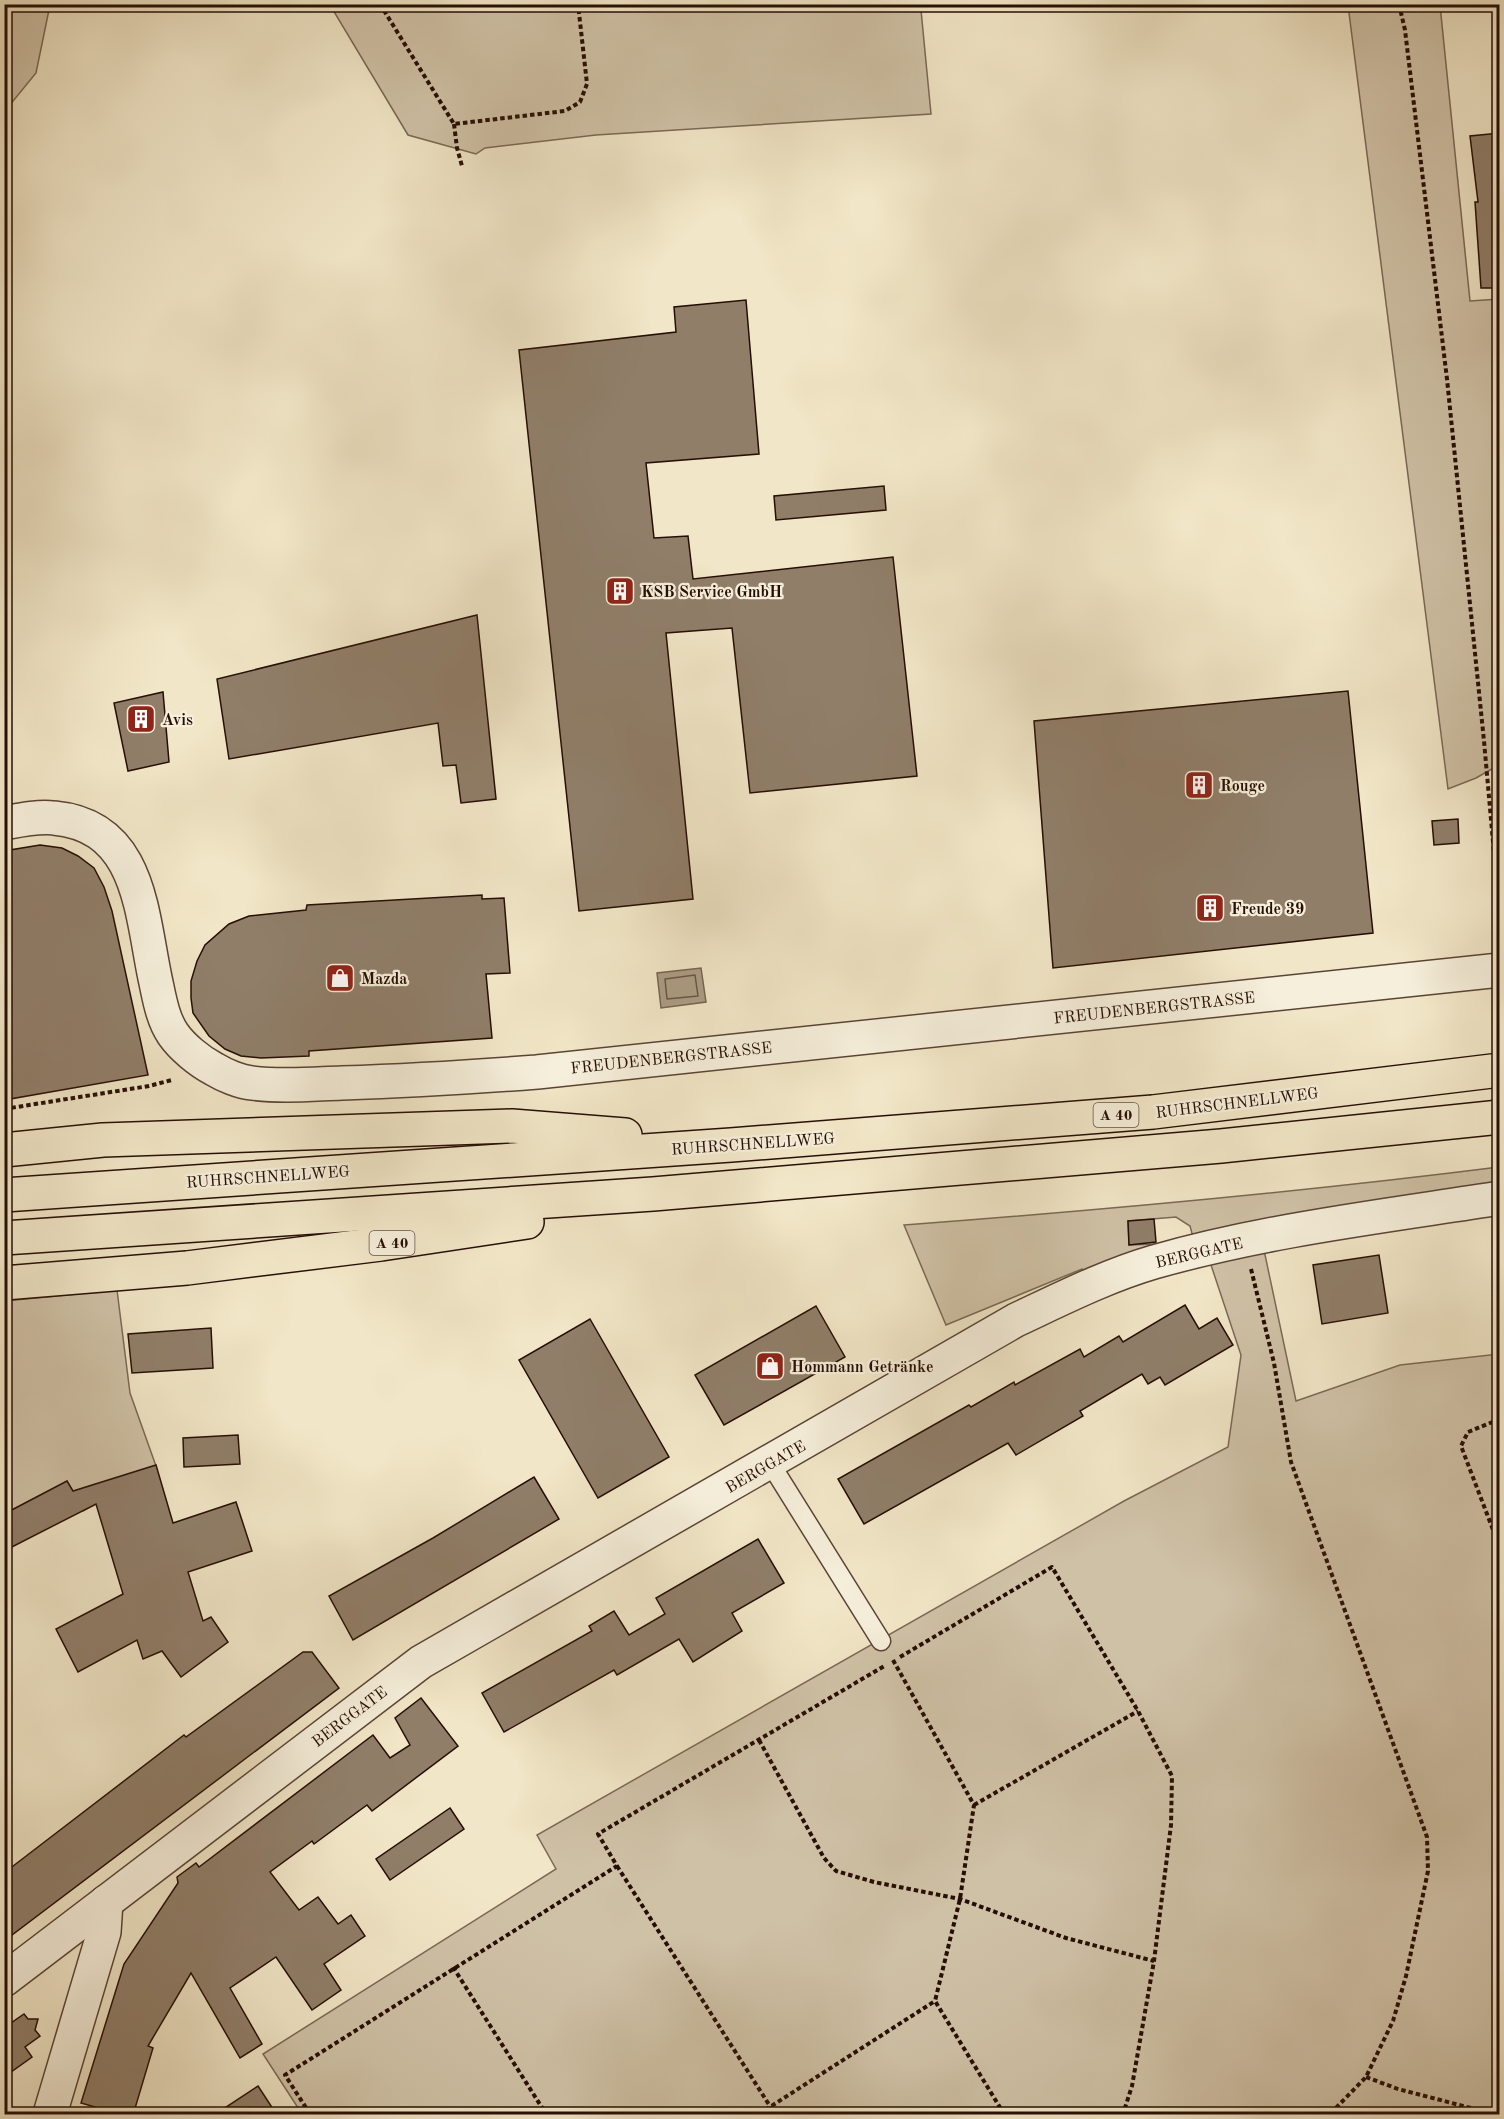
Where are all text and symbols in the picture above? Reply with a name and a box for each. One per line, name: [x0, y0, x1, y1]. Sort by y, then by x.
building icon: KSB Service GmbH: [604, 575, 636, 607]
place label: KSB Service GmbH: [641, 585, 782, 601]
building icon: Avis: [125, 703, 157, 735]
place label: Avis: [162, 713, 193, 729]
building icon: Rouge: [1183, 769, 1215, 801]
place label: Rouge: [1220, 779, 1265, 795]
building icon: Freude 39: [1194, 892, 1226, 924]
place label: Freude 39: [1231, 902, 1304, 918]
shop icon: Mazda: [324, 962, 356, 994]
place label: Mazda: [361, 972, 407, 988]
street label: FREUDENBERGSTRASSE: [1053, 990, 1256, 1028]
street label: FREUDENBERGSTRASSE: [570, 1040, 773, 1078]
street label: RUHRSCHNELLWEG: [1155, 1086, 1320, 1122]
road number: A 40: [1094, 1103, 1138, 1127]
street label: RUHRSCHNELLWEG: [671, 1131, 836, 1159]
street label: RUHRSCHNELLWEG: [186, 1164, 351, 1192]
road number: A 40: [370, 1231, 414, 1255]
street label: BERGGATE: [1154, 1236, 1245, 1272]
shop icon: Hommann Getränke: [754, 1350, 786, 1382]
place label: Hommann Getränke: [791, 1360, 934, 1376]
street label: BERGGATE: [723, 1438, 809, 1497]
street label: BERGGATE: [310, 1684, 391, 1751]

